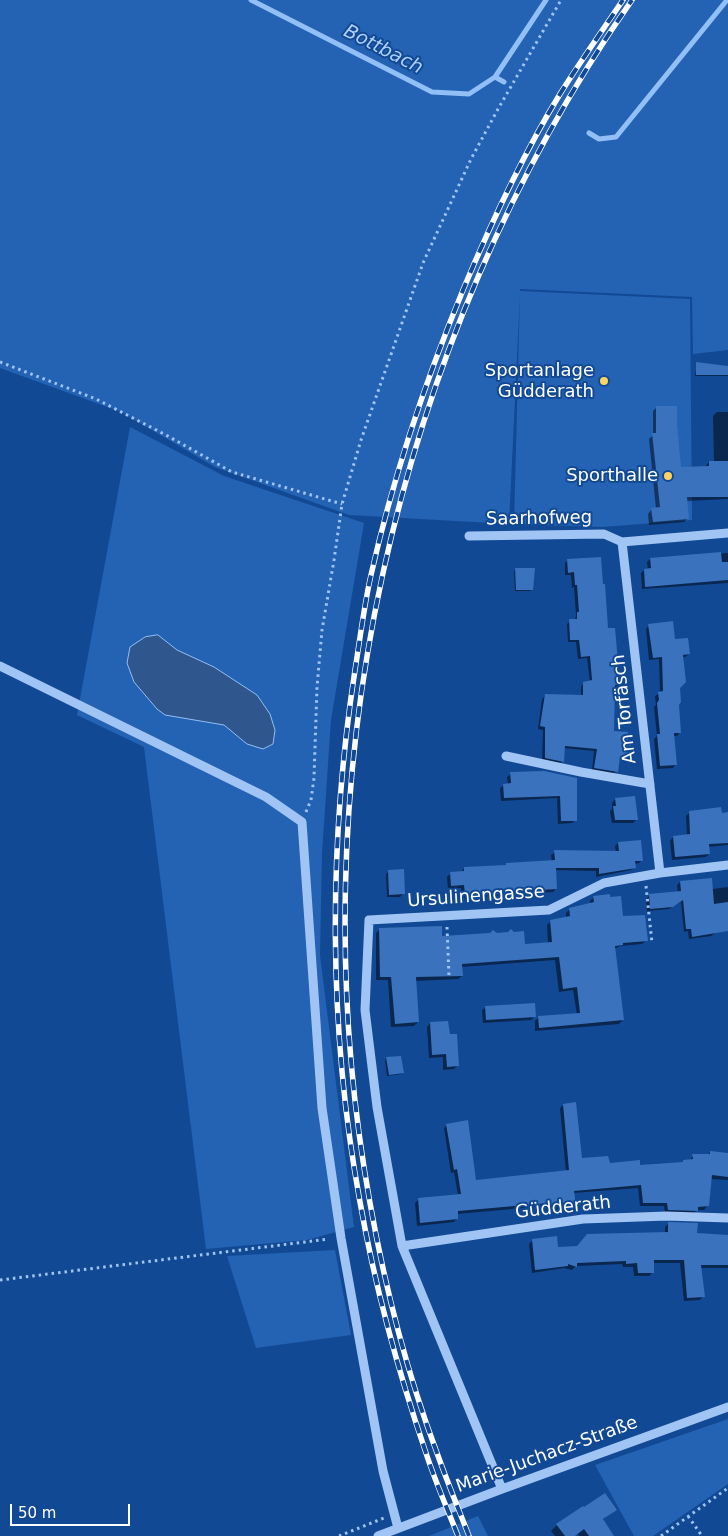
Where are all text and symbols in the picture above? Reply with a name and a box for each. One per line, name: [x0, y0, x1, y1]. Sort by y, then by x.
water label: Bottbach: [340, 20, 426, 80]
place label: Sportanlage Güdderath: [485, 360, 594, 402]
marker: Sportanlage Güdderath: [598, 375, 610, 387]
place label: Sporthalle: [566, 465, 658, 487]
marker: Sporthalle: [662, 470, 674, 482]
street label: Saarhofweg: [486, 507, 592, 531]
street label: Am Torfäsch: [609, 653, 641, 765]
street label: Ursulinengasse: [407, 881, 545, 913]
street label: Güdderath: [514, 1192, 612, 1224]
street label: Marie-Juchacz-Straße: [453, 1412, 641, 1498]
scale bar: [12, 1494, 132, 1526]
text: 50 m: [18, 1504, 56, 1522]

